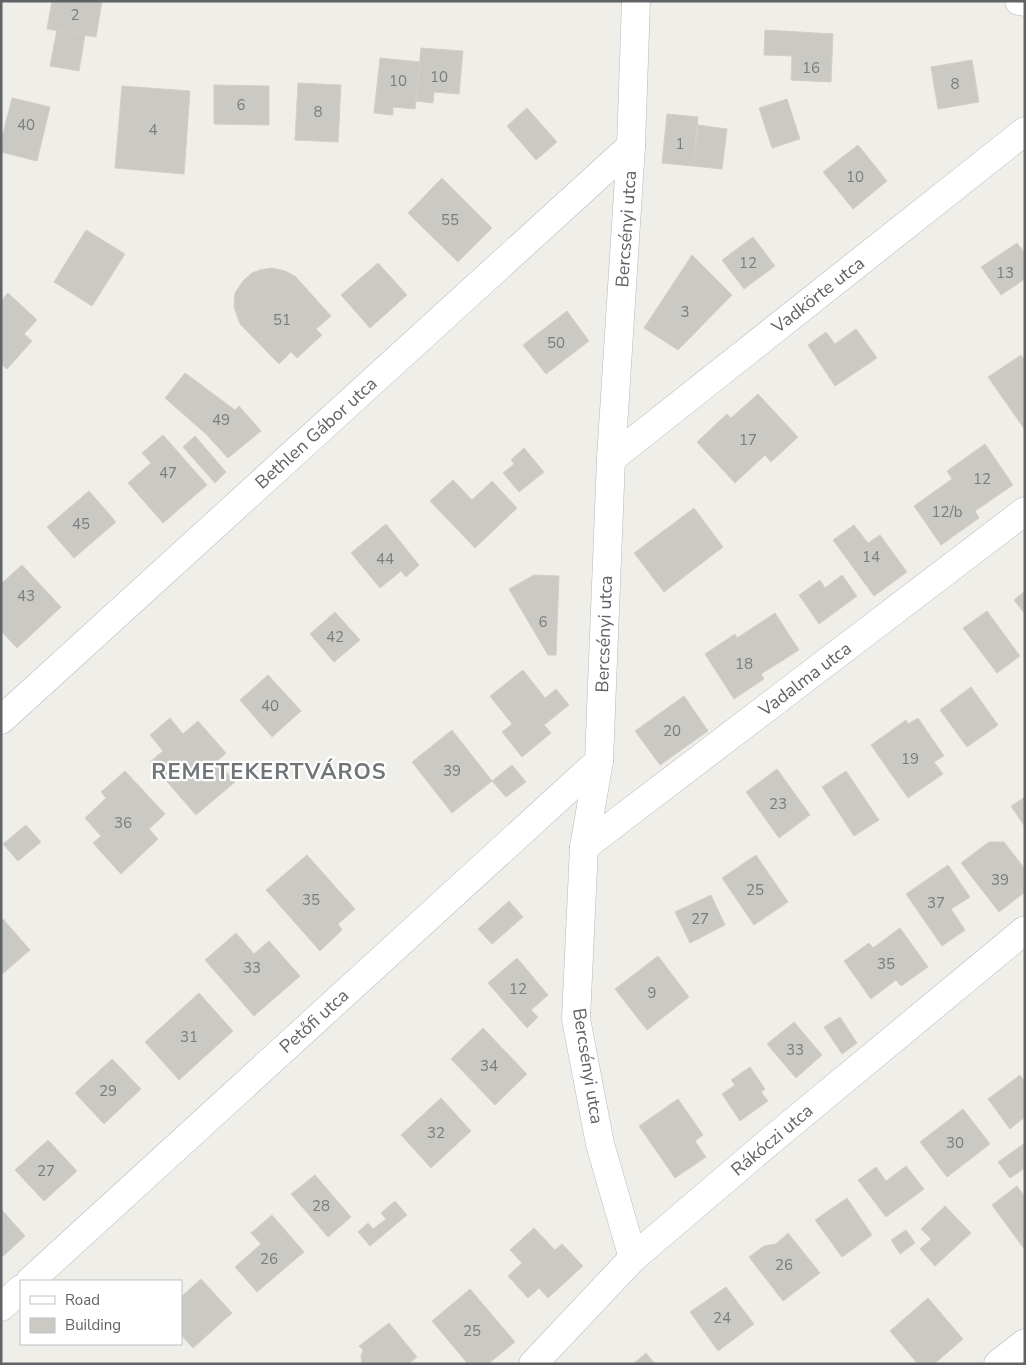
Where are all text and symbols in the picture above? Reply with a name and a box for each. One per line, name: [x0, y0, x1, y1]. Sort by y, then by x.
house number: 2: [70, 5, 80, 25]
house number: 16: [802, 58, 820, 78]
house number: 10: [430, 67, 448, 87]
house number: 10: [389, 71, 407, 91]
house number: 8: [950, 74, 960, 94]
house number: 6: [236, 95, 246, 115]
house number: 8: [313, 102, 323, 122]
house number: 40: [17, 115, 35, 135]
house number: 4: [148, 120, 158, 140]
house number: 1: [675, 134, 685, 154]
house number: 10: [846, 167, 864, 187]
street label: Bercsényi utca: [610, 170, 642, 288]
house number: 55: [441, 210, 459, 230]
street label: Vadkörte utca: [766, 251, 869, 339]
house number: 12: [739, 253, 757, 273]
house number: 13: [996, 263, 1014, 283]
house number: 3: [680, 302, 690, 322]
house number: 51: [273, 310, 291, 330]
house number: 50: [547, 333, 565, 353]
street label: Bethlen Gábor utca: [250, 372, 382, 494]
house number: 49: [212, 410, 230, 430]
house number: 17: [739, 430, 757, 450]
house number: 47: [159, 463, 177, 483]
house number: 12: [973, 469, 991, 489]
house number: 12/b: [932, 502, 963, 522]
house number: 45: [72, 514, 90, 534]
house number: 14: [862, 547, 880, 567]
house number: 44: [376, 549, 394, 569]
street label: Bercsényi utca: [590, 575, 618, 693]
house number: 43: [17, 586, 35, 606]
house number: 6: [538, 612, 548, 632]
house number: 42: [326, 627, 344, 647]
street label: Vadalma utca: [753, 636, 856, 722]
house number: 18: [735, 654, 753, 674]
house number: 40: [261, 696, 279, 716]
house number: 20: [663, 721, 681, 741]
house number: 19: [901, 749, 919, 769]
district label: REMETEKERTVÁROS: [151, 757, 387, 787]
house number: 39: [443, 761, 461, 781]
house number: 23: [769, 794, 787, 814]
house number: 36: [114, 813, 132, 833]
house number: 39: [991, 870, 1009, 890]
house number: 25: [746, 880, 764, 900]
house number: 35: [302, 890, 320, 910]
house number: 37: [927, 893, 945, 913]
house number: 27: [691, 909, 709, 929]
house number: 35: [877, 954, 895, 974]
house number: 33: [243, 958, 261, 978]
house number: 12: [509, 979, 527, 999]
street label: Petőfi utca: [274, 983, 354, 1059]
house number: 9: [647, 983, 657, 1003]
street label: Bercsényi utca: [567, 1006, 609, 1126]
house number: 31: [180, 1027, 198, 1047]
house number: 33: [786, 1040, 804, 1060]
house number: 34: [480, 1056, 498, 1076]
house number: 29: [99, 1081, 117, 1101]
street label: Rákóczi utca: [726, 1099, 818, 1181]
house number: 32: [427, 1123, 445, 1143]
house number: 30: [946, 1133, 964, 1153]
house number: 27: [37, 1161, 55, 1181]
house number: 28: [312, 1196, 330, 1216]
house number: 26: [260, 1249, 278, 1269]
house number: 26: [775, 1255, 793, 1275]
legend: [20, 1280, 182, 1345]
text: Road: [65, 1290, 100, 1310]
house number: 24: [713, 1308, 731, 1328]
text: Building: [65, 1315, 121, 1335]
house number: 25: [463, 1321, 481, 1341]

